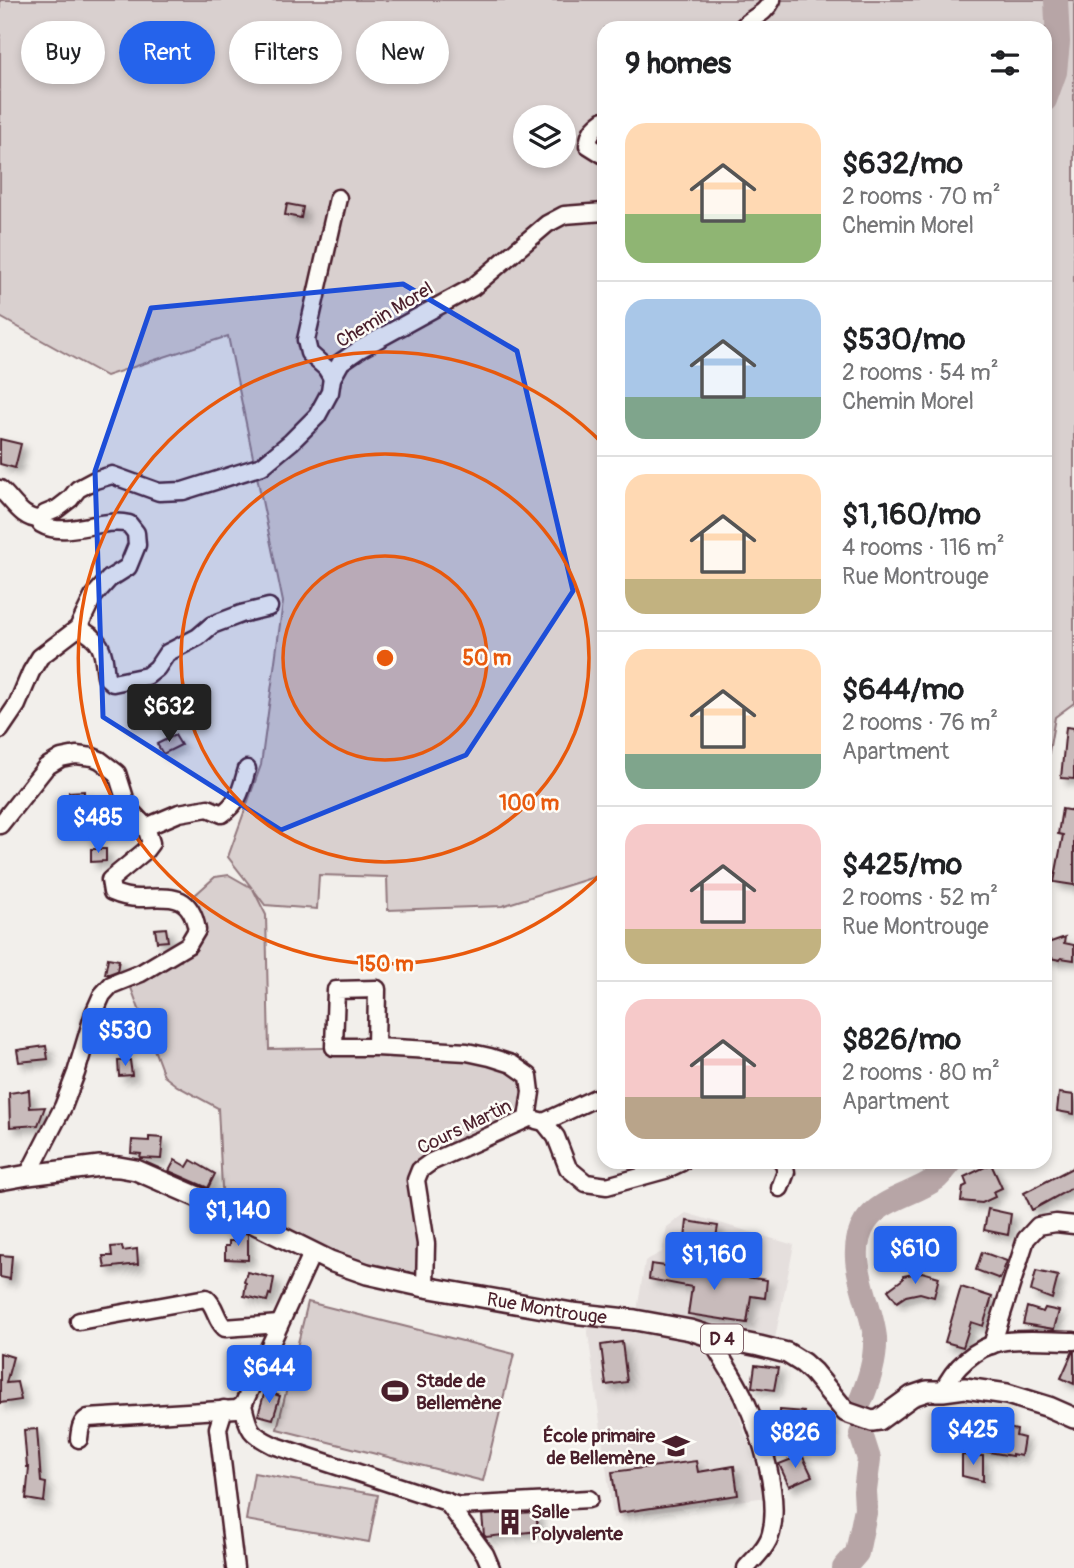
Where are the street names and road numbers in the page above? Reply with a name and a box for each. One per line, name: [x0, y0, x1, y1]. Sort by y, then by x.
street label: Chemin Morel: [332, 277, 437, 353]
street label: Cours Martin: [413, 1094, 515, 1160]
street label: Rue Montrouge: [485, 1287, 609, 1330]
road number: D 4: [701, 1324, 743, 1354]

